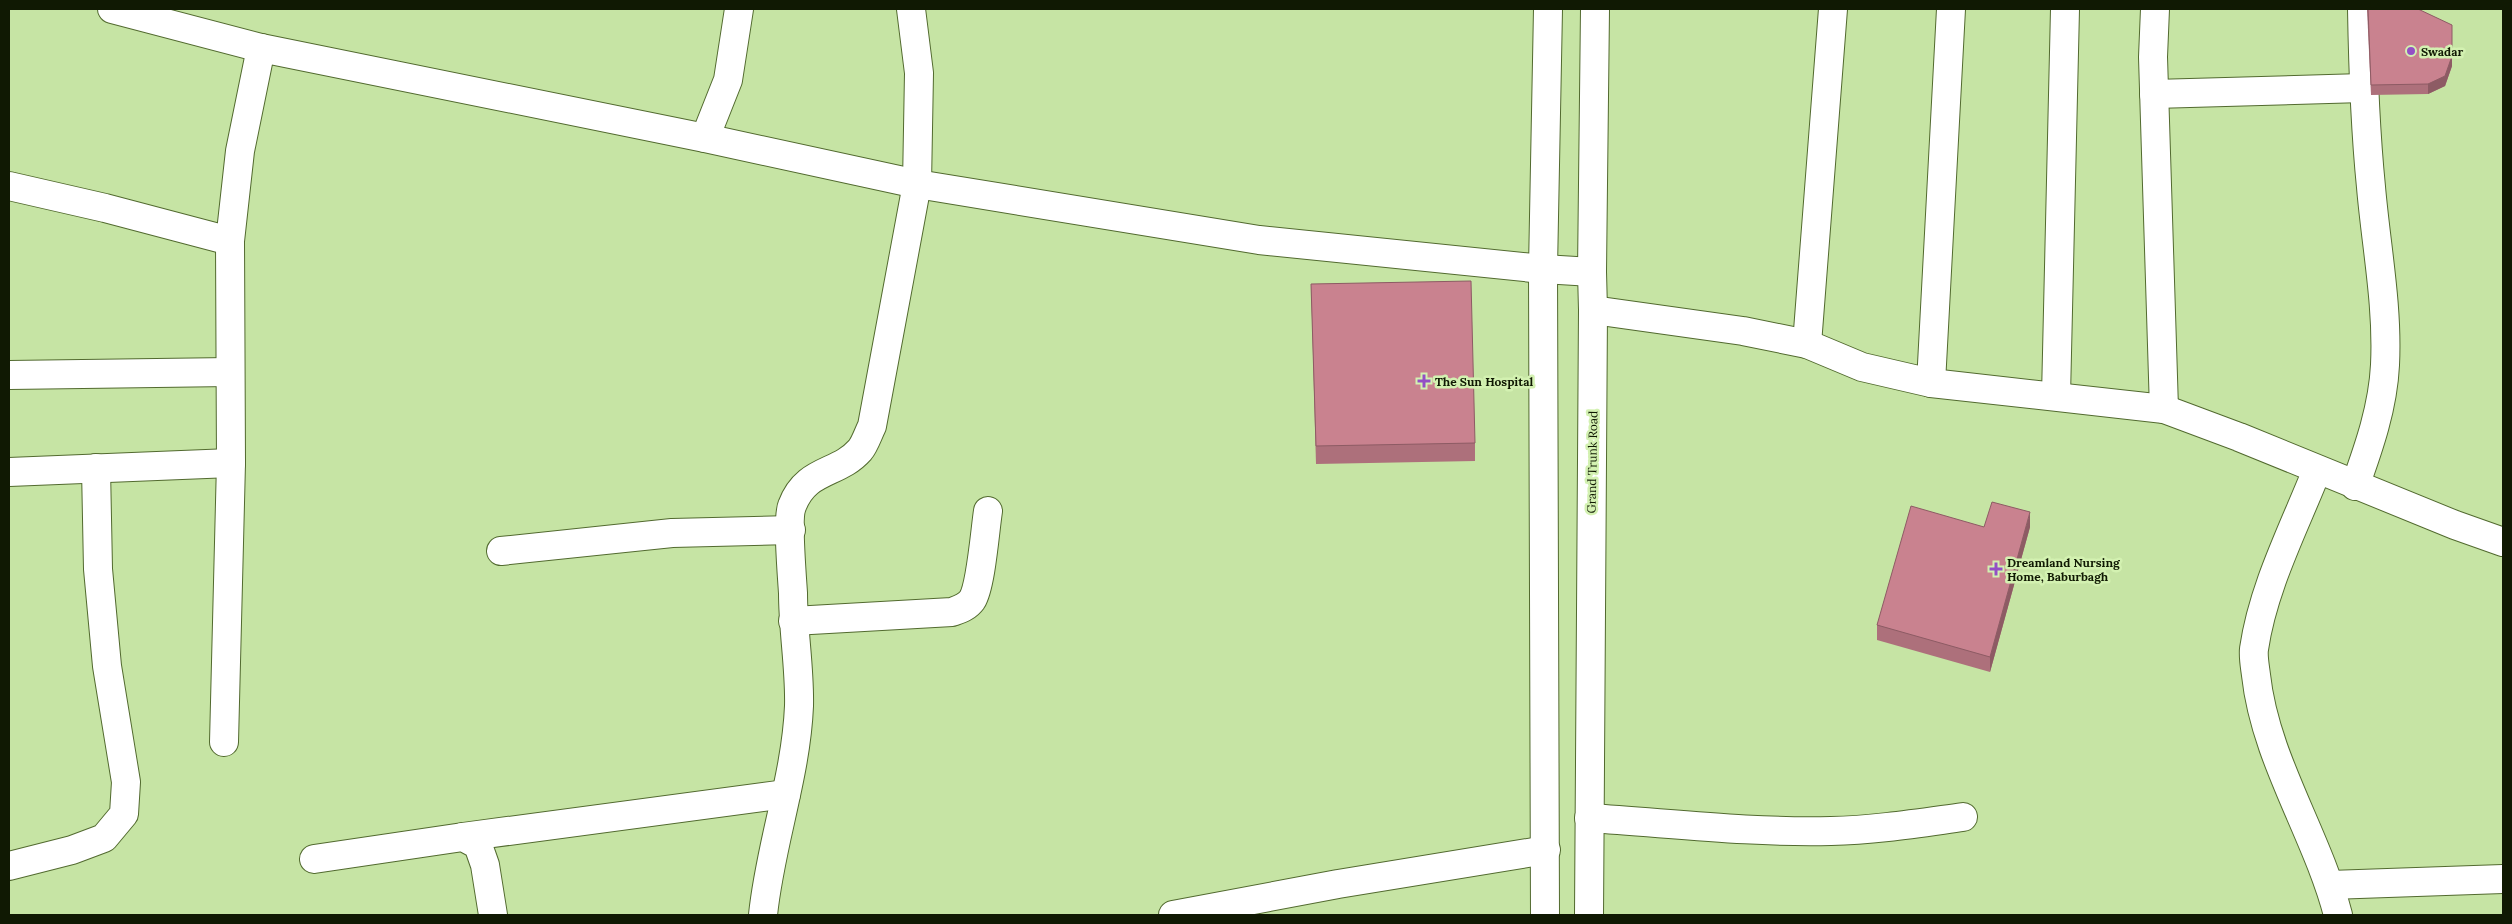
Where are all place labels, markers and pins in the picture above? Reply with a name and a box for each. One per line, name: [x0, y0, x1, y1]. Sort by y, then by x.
place label: Swadar: [2421, 44, 2463, 59]
marker: Swadar: [2405, 45, 2417, 57]
marker: The Sun Hospital: [1417, 374, 1431, 388]
place label: The Sun Hospital: [1435, 374, 1533, 389]
place label: Dreamland Nursing Home, Baburbagh: [2007, 555, 2121, 584]
marker: Dreamland Nursing Home, Baburbagh: [1989, 562, 2003, 576]

